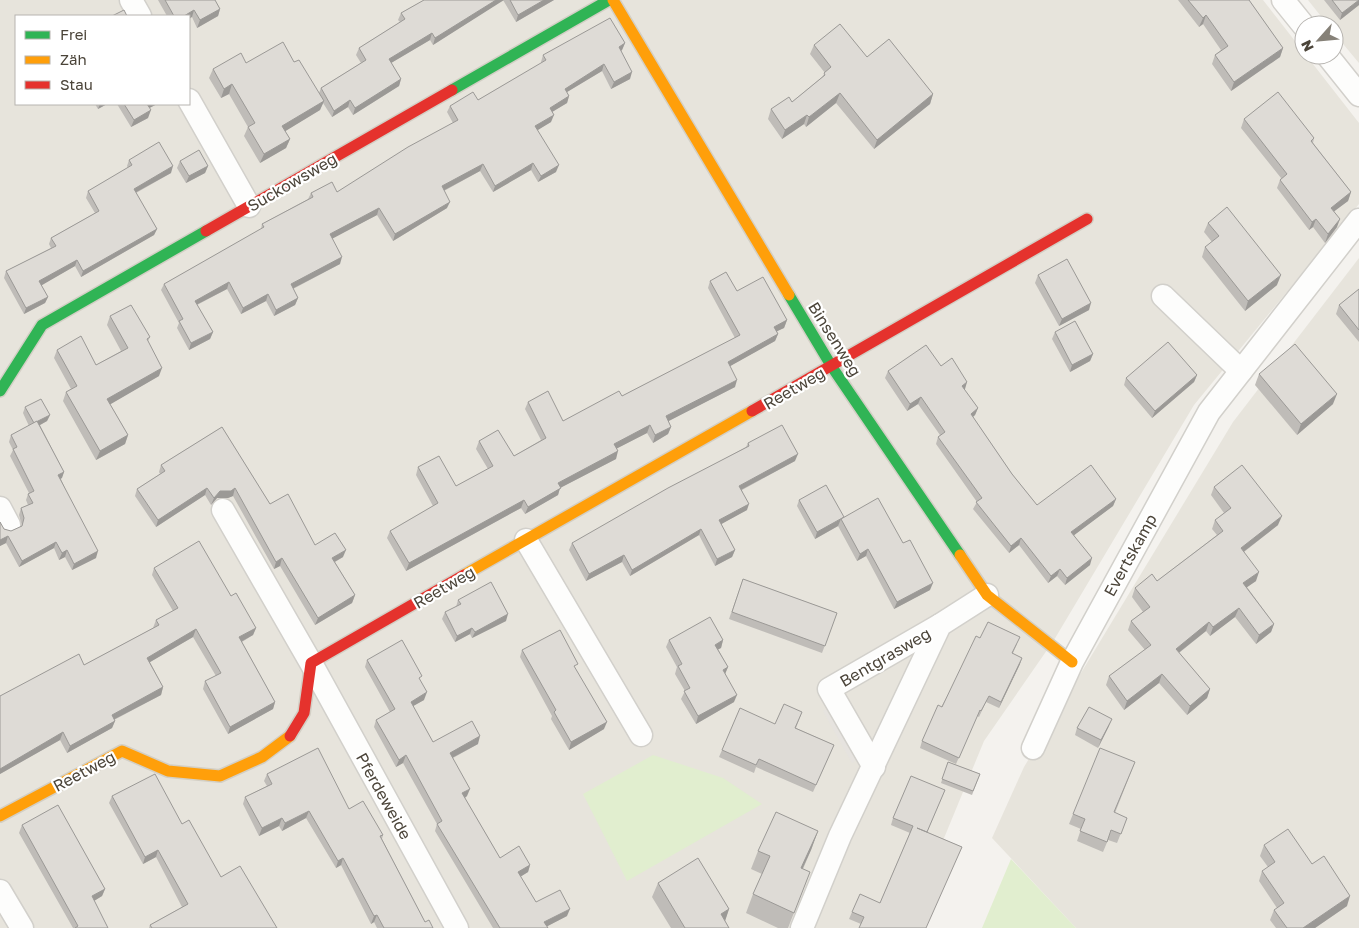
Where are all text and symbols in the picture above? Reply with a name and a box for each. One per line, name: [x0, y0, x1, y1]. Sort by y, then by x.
legend: [15, 15, 190, 105]
north arrow: [1294, 15, 1344, 65]
text: Frei: [60, 25, 87, 43]
text: N: [1297, 38, 1317, 55]
text: Zäh: [60, 50, 87, 68]
text: Stau: [60, 75, 93, 93]
street label: Suckowsweg: [244, 148, 340, 216]
street label: Binsenweg: [804, 298, 866, 380]
street label: Reetweg: [760, 362, 828, 414]
street label: Evertskamp: [1099, 510, 1161, 600]
street label: Reetweg: [410, 561, 478, 613]
street label: Bentgrasweg: [836, 623, 934, 691]
street label: Reetweg: [49, 746, 119, 796]
street label: Pferdeweide: [352, 749, 416, 843]

